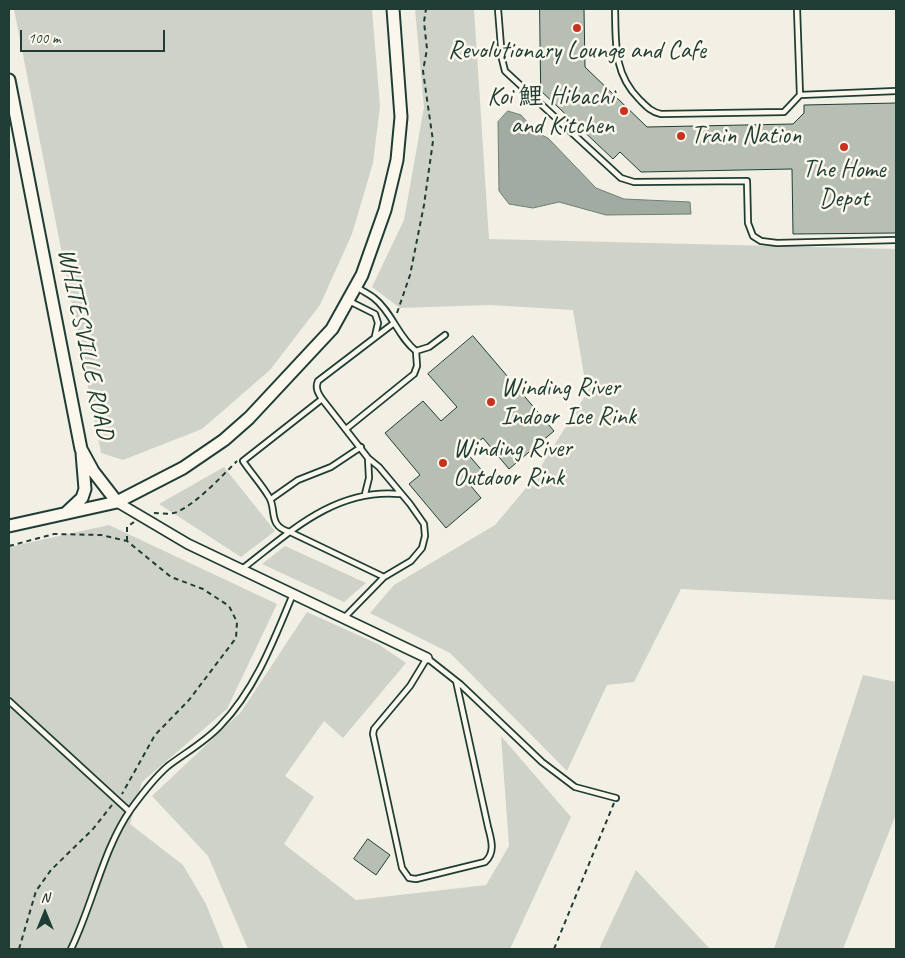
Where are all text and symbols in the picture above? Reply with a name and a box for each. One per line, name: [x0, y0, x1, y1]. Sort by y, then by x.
scale bar: [22, 20, 168, 52]
marker: Revolutionary Lounge and Cafe: [571, 22, 583, 34]
text: 100 m: [28, 29, 60, 48]
place label: Revolutionary Lounge and Cafe: [448, 36, 706, 66]
place label: Koi 鯉 Hibachi and Kitchen: [488, 82, 614, 141]
marker: Koi 鯉 Hibachi and Kitchen: [618, 105, 630, 117]
place label: Train Nation: [691, 121, 801, 151]
marker: Train Nation: [675, 130, 687, 142]
marker: The Home Depot: [838, 141, 850, 153]
place label: The Home Depot: [803, 155, 885, 214]
street label: WHITESVILLE ROAD: [50, 246, 120, 442]
place label: Winding River Indoor Ice Rink: [501, 373, 636, 432]
marker: Winding River Indoor Ice Rink: [485, 396, 497, 408]
place label: Winding River Outdoor Rink: [453, 434, 572, 493]
marker: Winding River Outdoor Rink: [437, 457, 449, 469]
north arrow: [20, 888, 70, 938]
text: N: [41, 889, 49, 906]

